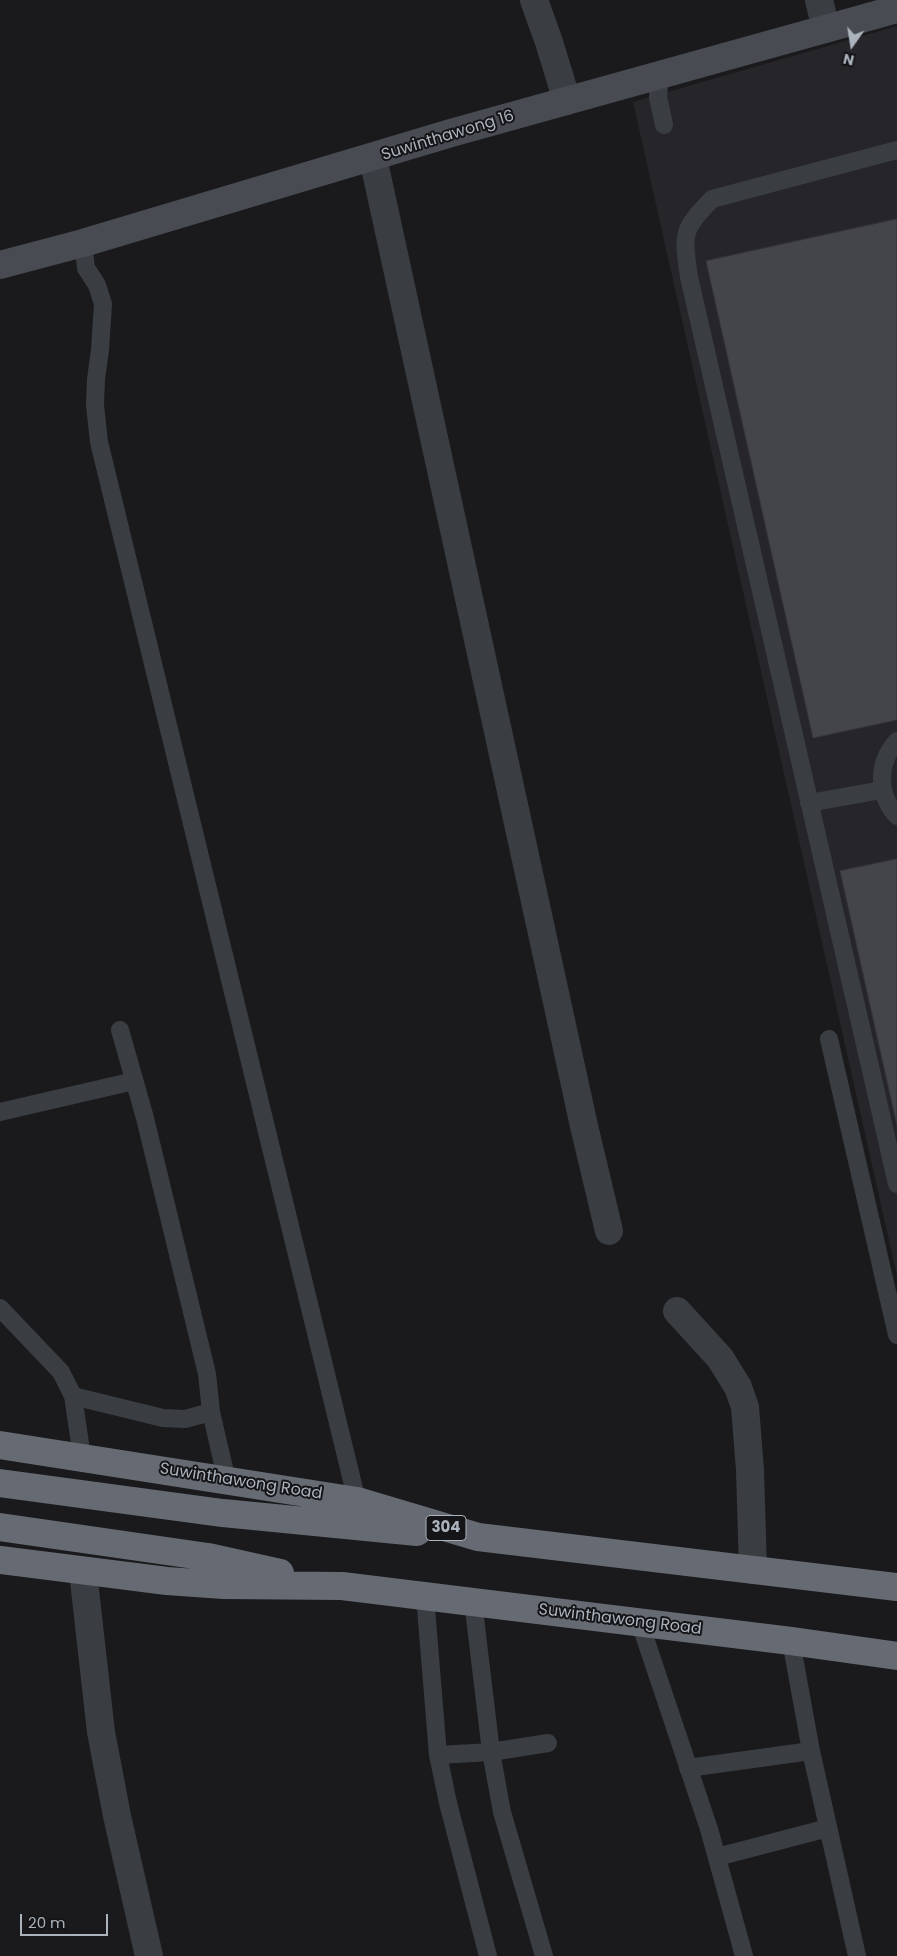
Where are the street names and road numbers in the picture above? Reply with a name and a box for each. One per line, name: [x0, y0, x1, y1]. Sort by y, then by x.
street label: Suwinthawong 16: [379, 107, 517, 165]
street label: Suwinthawong Road: [158, 1460, 324, 1504]
road number: 304: [426, 1516, 466, 1540]
street label: Suwinthawong Road: [537, 1600, 703, 1640]

